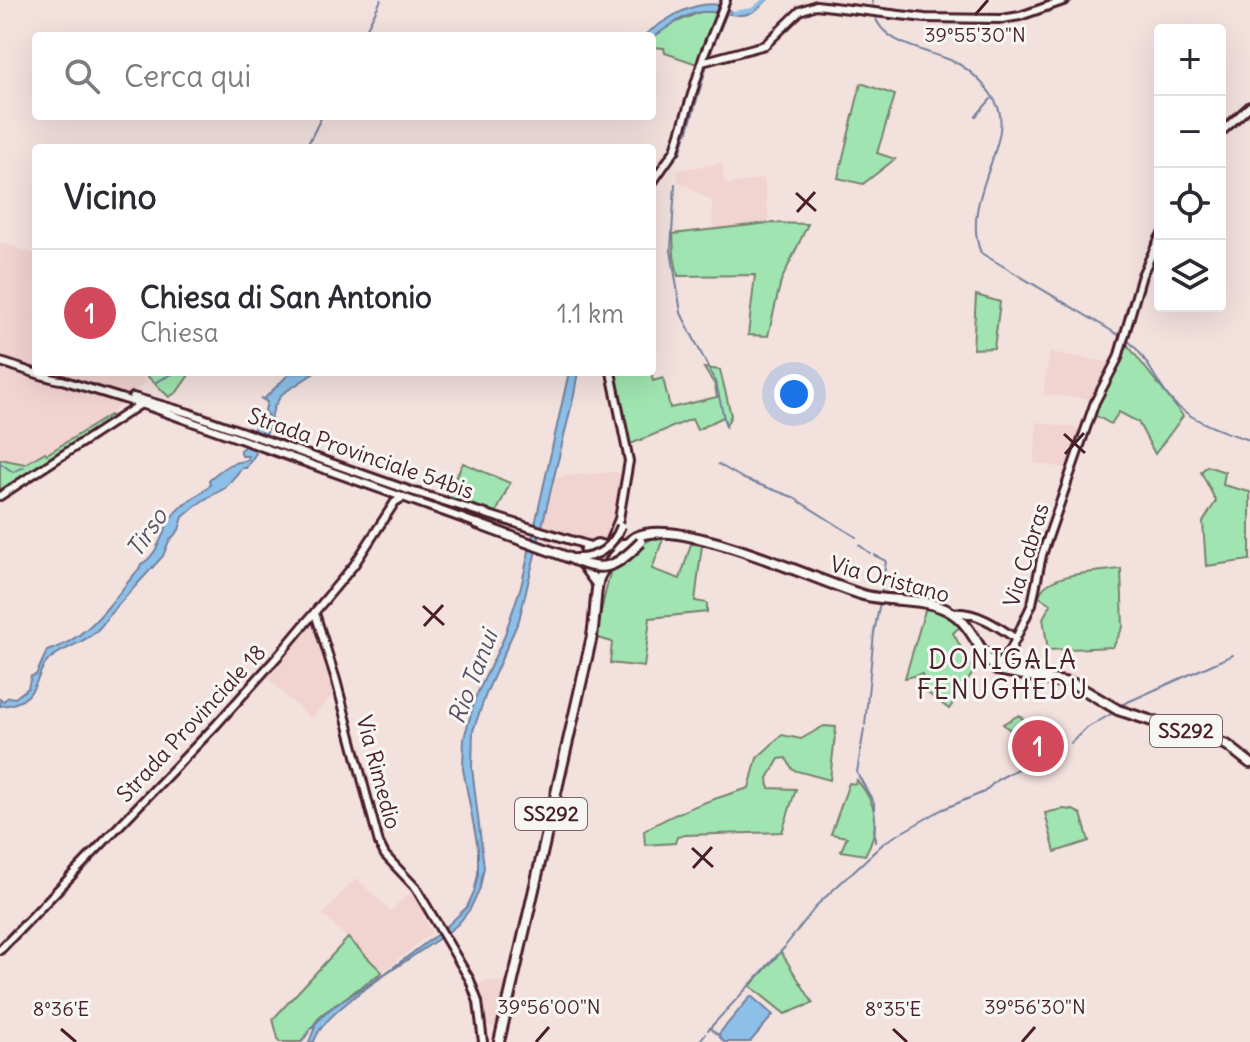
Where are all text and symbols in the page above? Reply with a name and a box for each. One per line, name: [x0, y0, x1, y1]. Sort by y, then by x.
text: 39°55'30"N: [924, 22, 1026, 47]
map controls: [1154, 24, 1226, 312]
button: +: [1154, 24, 1226, 96]
search box: [32, 32, 656, 120]
icon: search: [60, 54, 104, 98]
text: Cerca qui: [124, 57, 251, 95]
button: −: [1154, 96, 1226, 168]
button: locate: [1154, 168, 1226, 240]
text: Vicino: [64, 175, 157, 218]
button: layers: [1154, 240, 1226, 312]
text: Chiesa di San Antonio: [140, 278, 432, 316]
text: 1: [85, 297, 95, 330]
text: 1.1 km: [557, 297, 624, 330]
text: Chiesa: [140, 316, 219, 349]
your location: [774, 374, 814, 414]
street label: Strada Provinciale 54bis: [244, 401, 478, 505]
street label: Via Cabras: [997, 500, 1055, 610]
water label: Tirso: [119, 501, 174, 562]
street label: Via Oristano: [827, 550, 953, 608]
water label: Rio Tanui: [441, 623, 505, 728]
street label: Strada Provinciale 18: [111, 638, 271, 808]
district label: DONIGALA FENUGHEDU: [917, 643, 1089, 706]
street label: Via Rimedio: [350, 712, 408, 832]
road number: SS292: [1150, 715, 1222, 747]
pin: 1: [1012, 716, 1064, 776]
road number: SS292: [515, 798, 587, 830]
text: 39°56'00"N: [497, 994, 601, 1019]
text: 39°56'30"N: [984, 994, 1086, 1019]
text: 8°36'E: [33, 996, 89, 1021]
text: 8°35'E: [865, 996, 921, 1021]

